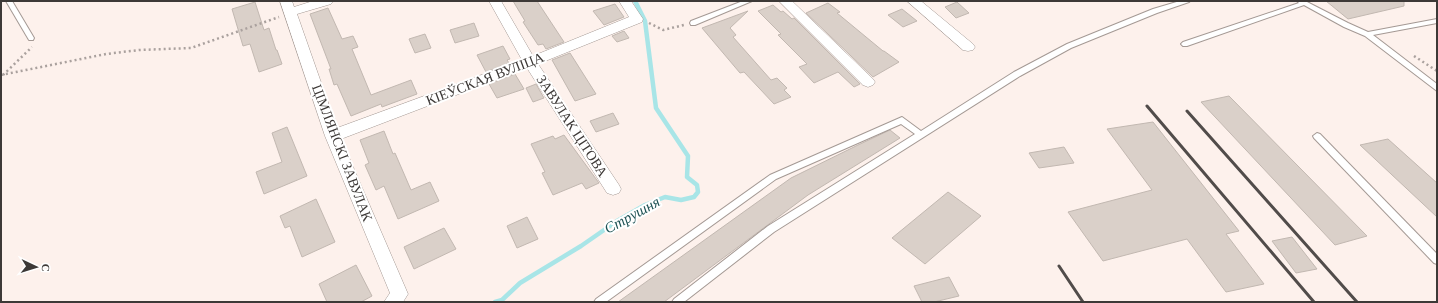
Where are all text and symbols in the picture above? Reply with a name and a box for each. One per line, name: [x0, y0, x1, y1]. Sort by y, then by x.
street label: КІЕЎСКАЯ ВУЛІЦА: [424, 48, 547, 108]
street label: ЗАВУЛАК ЦІТОВА: [534, 72, 611, 180]
street label: ЦІМЛЯНСКІ ЗАВУЛАК: [309, 82, 375, 224]
water label: Струшня: [602, 193, 662, 237]
north arrow: [16, 247, 56, 287]
text: С: [40, 263, 52, 272]

